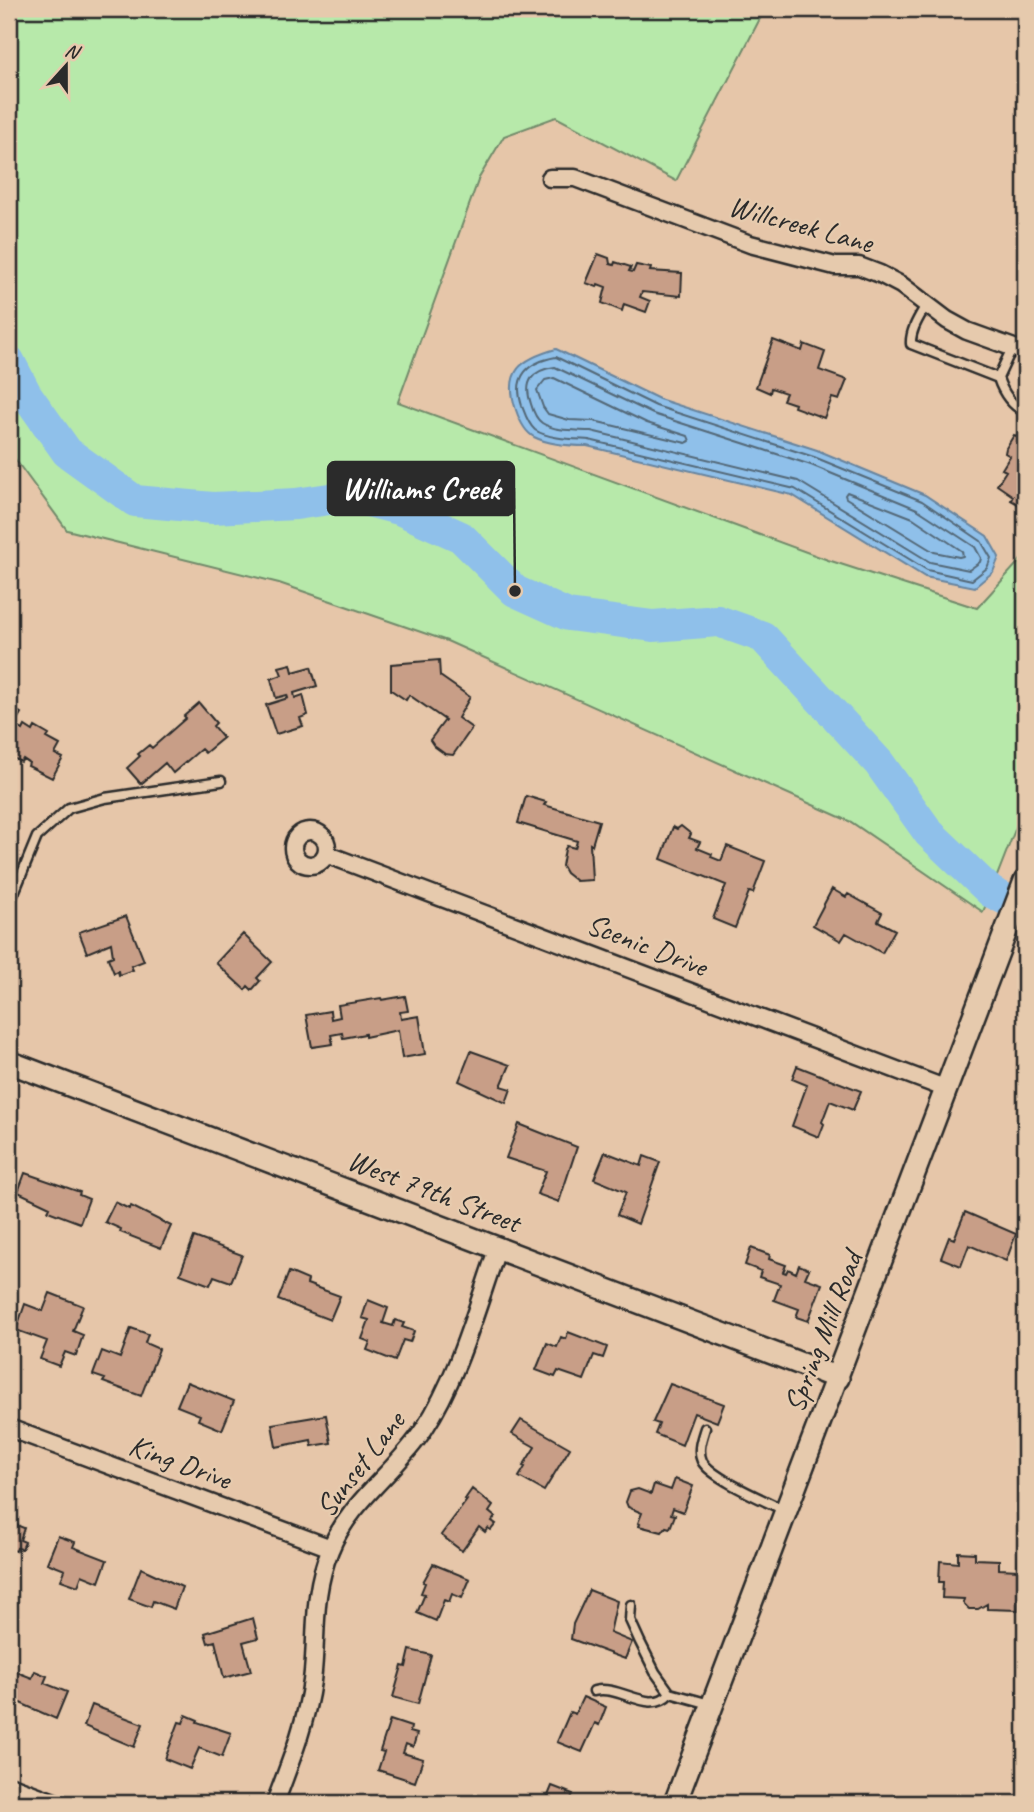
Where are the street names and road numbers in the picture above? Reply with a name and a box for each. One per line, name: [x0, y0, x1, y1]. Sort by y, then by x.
street label: Willcreek Lane: [725, 187, 879, 262]
street label: Scenic Drive: [582, 905, 715, 986]
street label: West 79th Street: [342, 1141, 528, 1242]
street label: Spring Mill Road: [775, 1242, 872, 1418]
street label: Sunset Lane: [307, 1402, 415, 1525]
street label: King Drive: [124, 1426, 238, 1499]

